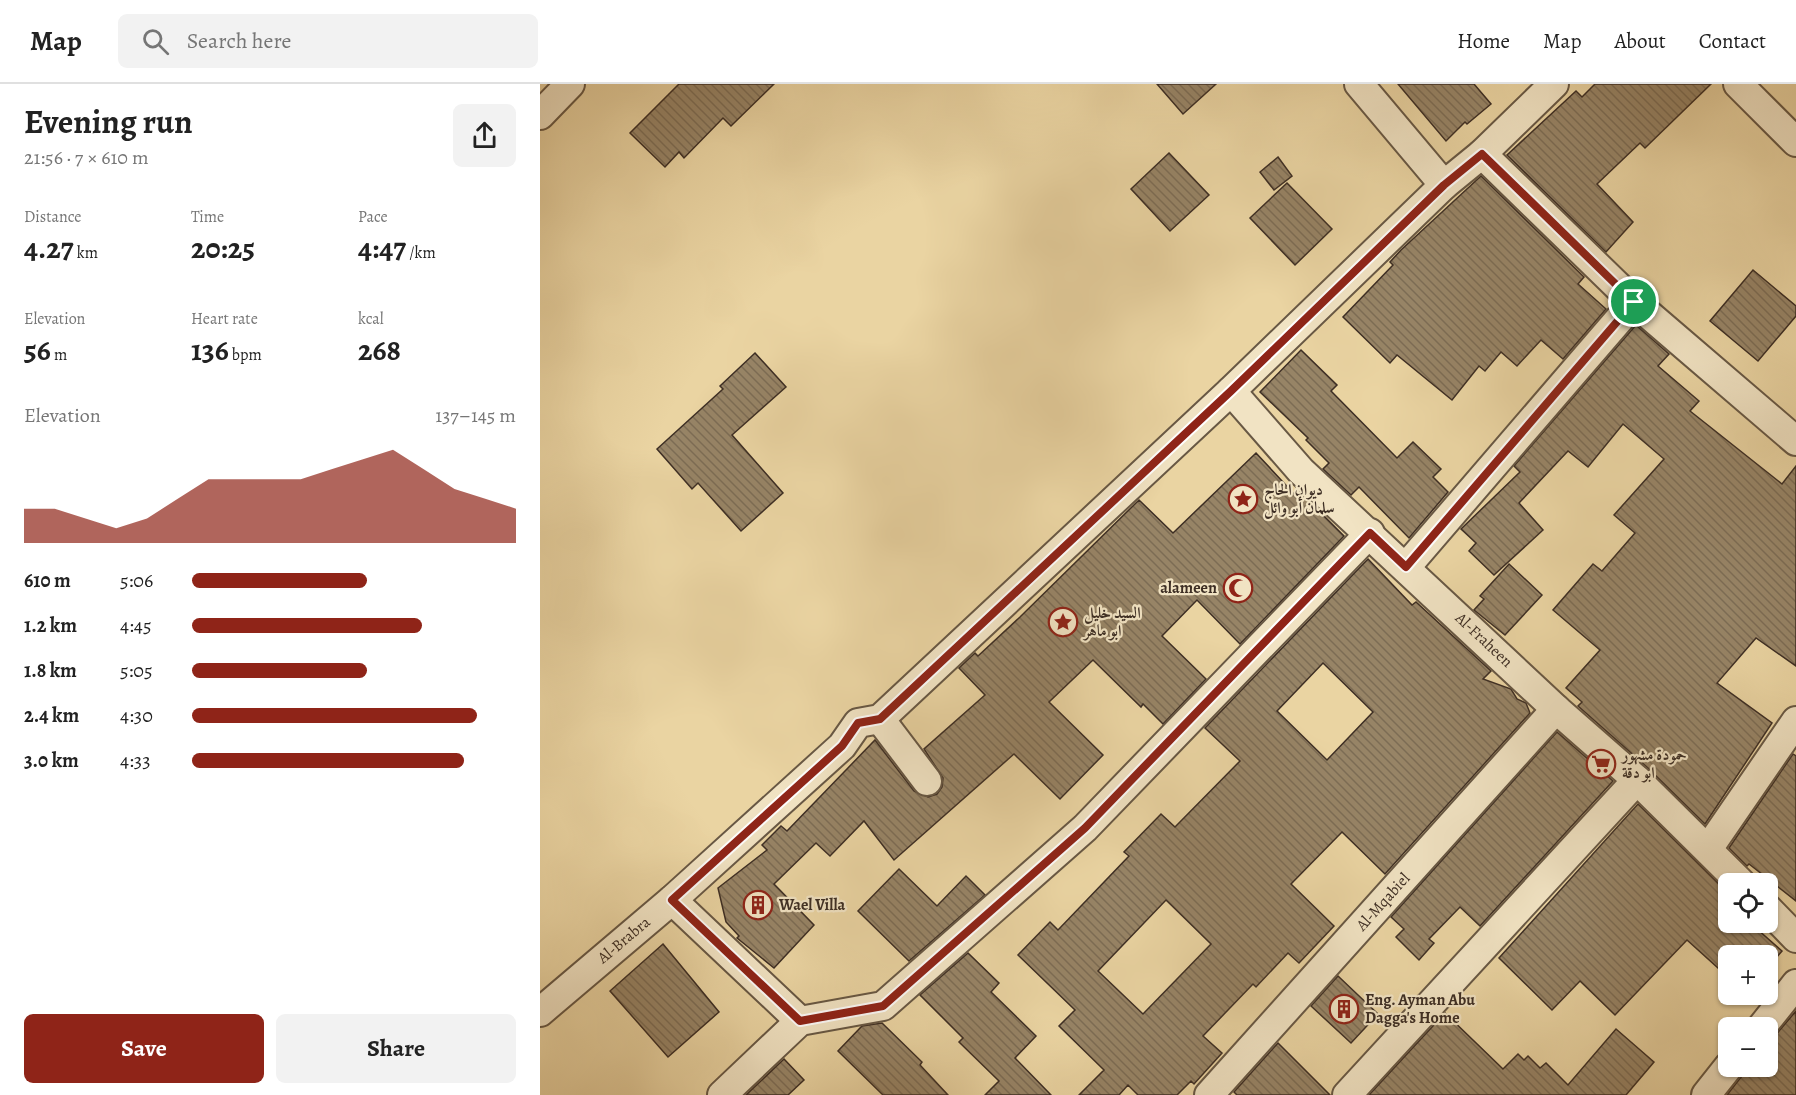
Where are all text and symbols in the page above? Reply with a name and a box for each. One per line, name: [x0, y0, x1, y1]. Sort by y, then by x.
search box: [118, 14, 538, 68]
text: Map: [30, 22, 82, 60]
icon: search: [139, 25, 172, 58]
text: Search here: [187, 26, 291, 56]
text: Home: [1457, 27, 1510, 55]
text: Map: [1543, 27, 1581, 55]
text: About: [1614, 27, 1666, 55]
text: Contact: [1699, 27, 1766, 55]
text: Evening run: [24, 99, 193, 144]
button: share: [453, 104, 516, 167]
text: 21:56 · 7 × 610 m: [24, 144, 149, 171]
text: Distance: [24, 206, 81, 228]
text: Time: [191, 206, 224, 228]
text: Pace: [358, 206, 388, 228]
text: 4.27: [24, 228, 74, 268]
text: 20:25: [191, 228, 255, 268]
text: 4:47: [358, 228, 406, 268]
text: km: [74, 242, 98, 264]
text: /km: [406, 242, 436, 264]
pin: [1608, 276, 1659, 327]
icon: arrive: [1617, 285, 1650, 318]
text: Elevation: [24, 308, 85, 330]
text: Heart rate: [191, 308, 258, 330]
text: kcal: [358, 308, 384, 330]
text: 56: [24, 330, 51, 370]
text: 136: [191, 330, 229, 370]
text: 268: [358, 330, 401, 370]
text: m: [51, 344, 67, 366]
text: bpm: [229, 344, 262, 366]
text: Elevation: [24, 402, 101, 429]
text: 137–145 m: [435, 402, 516, 429]
place label: ديوان الحاج سلمان أبو وائل: [1264, 479, 1335, 519]
place icon: ديوان الحاج سلمان أبو وائل: [1227, 483, 1259, 515]
text: 610 m: [24, 567, 71, 594]
text: 5:06: [120, 567, 153, 594]
mosque icon: alameen: [1222, 572, 1254, 604]
place label: alameen: [1160, 577, 1217, 599]
place label: السيد خليل ابو ماهر: [1082, 602, 1141, 642]
place icon: السيد خليل ابو ماهر: [1047, 606, 1079, 638]
street label: Al-Fraheen: [1450, 607, 1518, 673]
text: 1.2 km: [24, 612, 77, 639]
text: 4:45: [120, 612, 151, 639]
text: 1.8 km: [24, 657, 77, 684]
text: 5:05: [120, 657, 153, 684]
text: 2.4 km: [24, 702, 79, 729]
text: 4:30: [120, 702, 153, 729]
place label: حمودة مشهور ابو دقة: [1620, 744, 1687, 784]
text: 3.0 km: [24, 747, 79, 774]
text: 4:33: [120, 747, 150, 774]
supermarket icon: حمودة مشهور ابو دقة: [1585, 748, 1617, 780]
street label: Al-Mqabiel: [1350, 868, 1415, 937]
map controls: [1718, 873, 1778, 1077]
button: locate: [1718, 873, 1778, 933]
building icon: Wael Villa: [742, 889, 774, 921]
place label: Wael Villa: [778, 894, 846, 916]
street label: Al-Brabra: [592, 911, 656, 969]
button: +: [1718, 945, 1778, 1005]
place label: Eng. Ayman Abu Dagga's Home: [1365, 989, 1475, 1029]
building icon: Eng. Ayman Abu Dagga's Home: [1328, 993, 1360, 1025]
button: Save: [24, 1014, 264, 1083]
button: Share: [276, 1014, 516, 1083]
button: −: [1718, 1017, 1778, 1077]

